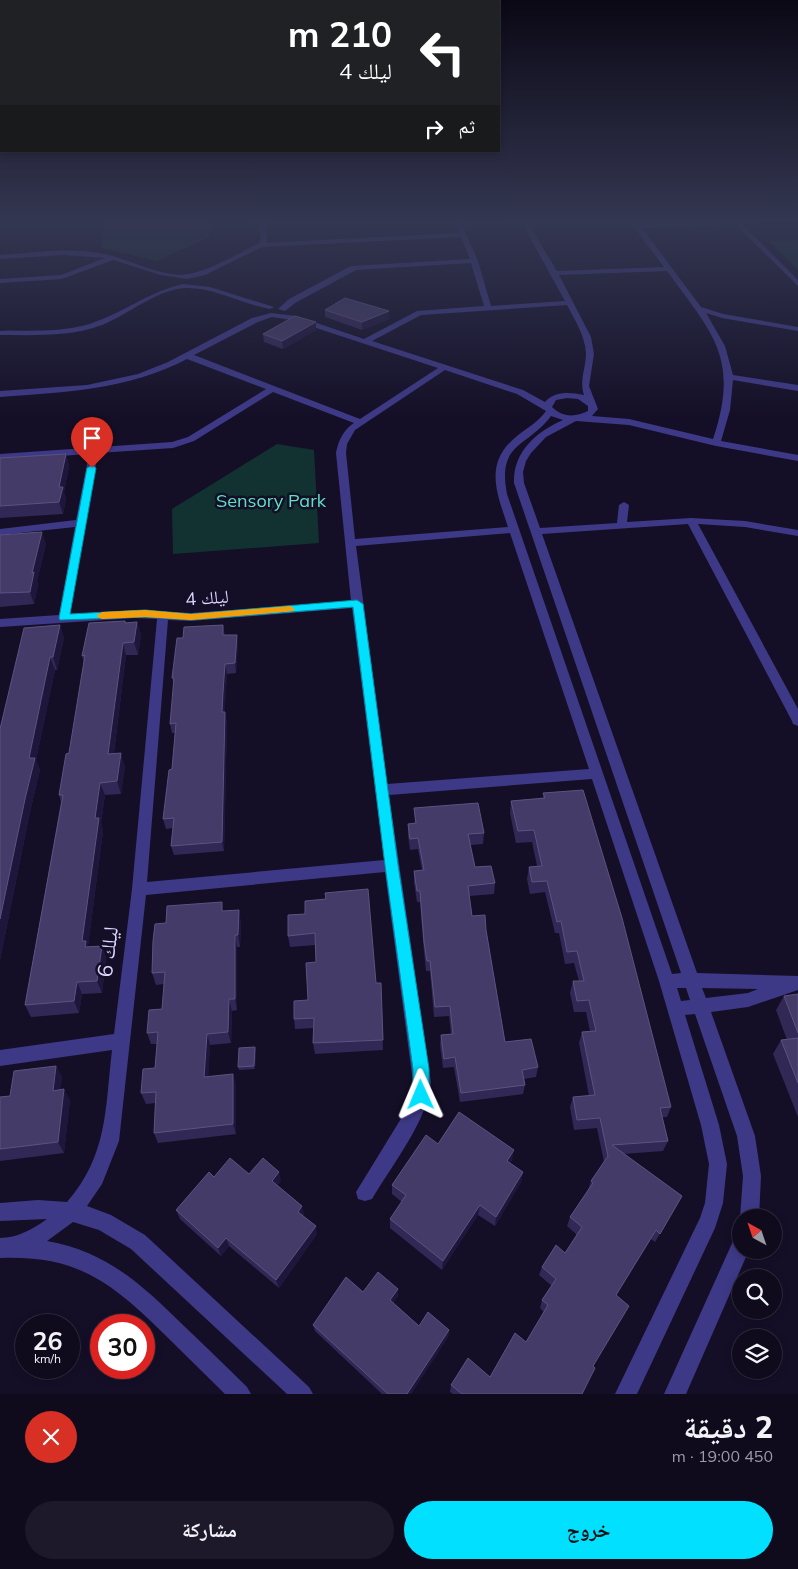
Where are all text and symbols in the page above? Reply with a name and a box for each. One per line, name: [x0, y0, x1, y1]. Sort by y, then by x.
text: 210 m: [288, 12, 392, 56]
icon: left: [410, 20, 475, 85]
text: ليلك 4: [339, 57, 392, 85]
text: ثم: [458, 114, 475, 138]
icon: right: [420, 115, 448, 143]
pin: [71, 417, 113, 468]
icon: arrive: [78, 424, 106, 452]
park label: Sensory Park: [216, 489, 327, 512]
street label: ليلك 4: [184, 585, 229, 610]
street label: ليلك 6: [91, 925, 123, 979]
position arrow: [394, 1068, 446, 1120]
north arrow: [732, 1209, 782, 1259]
map controls: [732, 1209, 782, 1379]
button: search: [732, 1269, 782, 1319]
speed limit sign: 30: [90, 1314, 155, 1379]
text: 26: [32, 1325, 63, 1356]
button: layers: [732, 1329, 782, 1379]
text: km/h: [34, 1351, 61, 1366]
text: 2 دقيقة: [684, 1408, 773, 1446]
button: close: [25, 1411, 77, 1463]
text: 450 m · 19:00: [672, 1446, 773, 1466]
button: مشاركة: [25, 1501, 394, 1559]
button: خروج: [404, 1501, 773, 1559]

